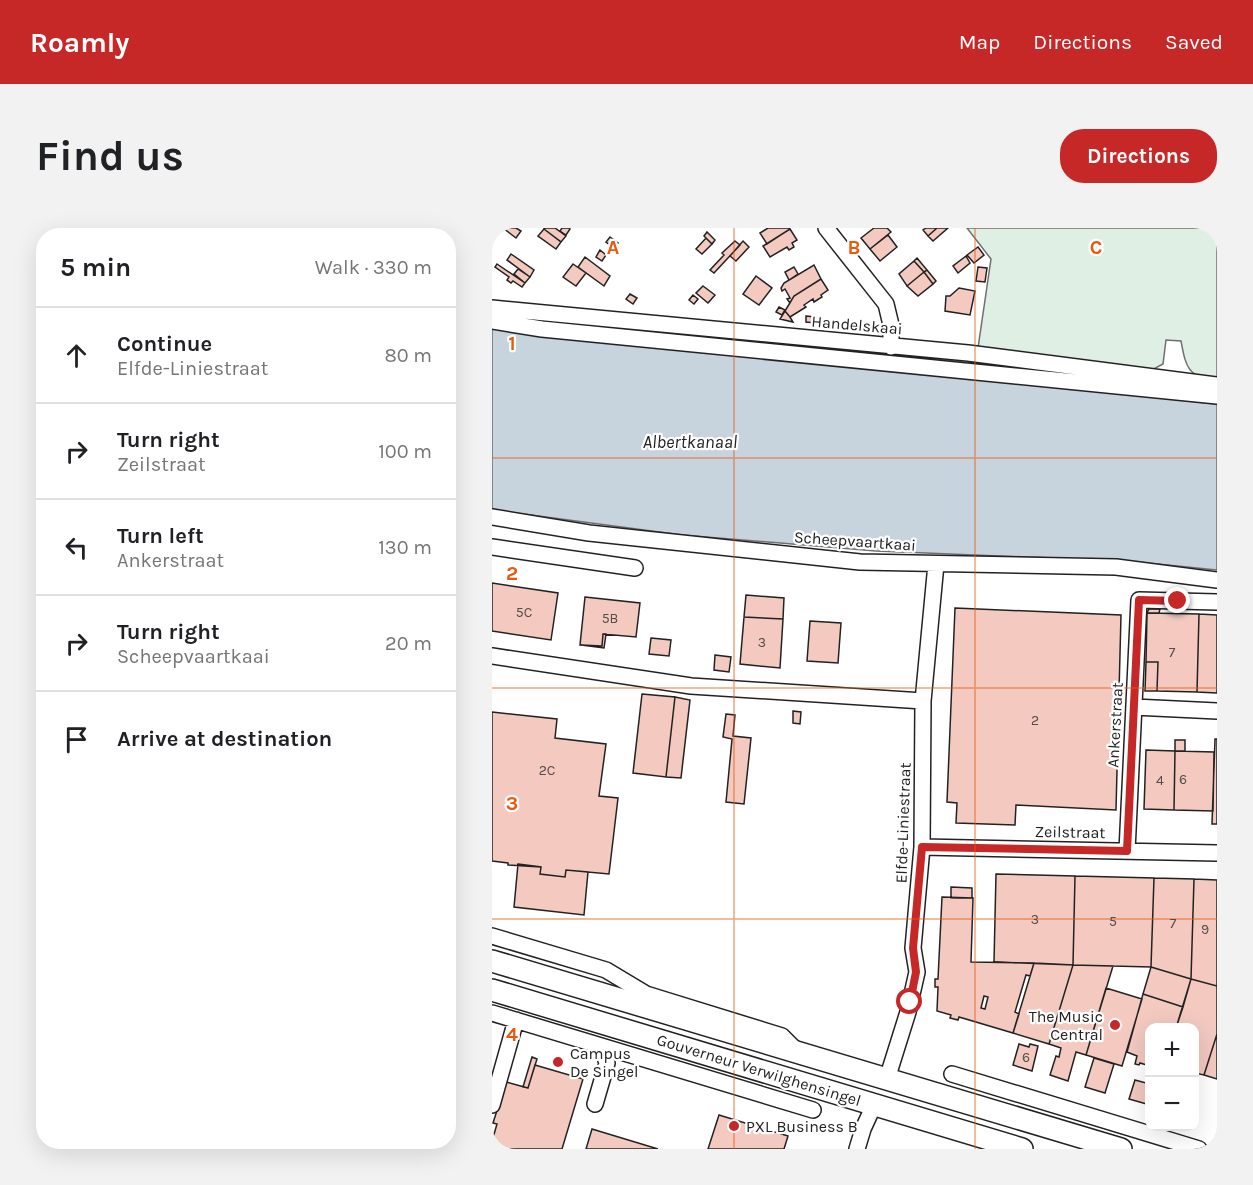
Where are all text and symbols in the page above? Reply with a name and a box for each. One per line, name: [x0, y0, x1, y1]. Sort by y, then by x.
text: Roamly: [30, 26, 129, 59]
text: Map: [959, 30, 1000, 54]
text: Directions: [1033, 30, 1132, 54]
text: Saved: [1165, 30, 1223, 54]
button: Directions: [1060, 129, 1217, 183]
text: Find us: [36, 131, 184, 181]
text: A: [607, 236, 620, 259]
text: B: [848, 236, 860, 259]
text: C: [1090, 236, 1102, 259]
text: 5 min: [60, 252, 131, 283]
text: Walk · 330 m: [315, 256, 432, 279]
street label: Handelskaai: [811, 312, 903, 338]
text: Continue: [117, 331, 212, 357]
text: 1: [508, 332, 516, 355]
icon: ahead: [60, 339, 93, 372]
text: 80 m: [384, 344, 432, 367]
text: Elfde-Liniestraat: [117, 357, 268, 380]
text: Turn right: [117, 427, 220, 453]
water label: Albertkanaal: [643, 431, 738, 453]
icon: right: [60, 435, 93, 468]
text: 100 m: [378, 440, 432, 463]
text: Zeilstraat: [117, 453, 205, 476]
text: Turn left: [117, 523, 204, 549]
street label: Scheepvaartkaai: [793, 527, 917, 555]
icon: left: [60, 531, 93, 564]
text: 130 m: [378, 536, 432, 559]
text: Ankerstraat: [117, 549, 224, 572]
text: 2: [506, 562, 518, 585]
route end: [1164, 587, 1190, 613]
house number: 5C: [516, 604, 532, 621]
house number: 5B: [602, 610, 618, 627]
text: Turn right: [117, 619, 220, 645]
icon: right: [60, 627, 93, 660]
text: 20 m: [385, 632, 432, 655]
house number: 3: [758, 634, 766, 651]
house number: 7: [1169, 644, 1176, 661]
text: Scheepvaartkaai: [117, 645, 270, 668]
street label: Ankerstraat: [1103, 682, 1127, 768]
house number: 2: [1031, 712, 1039, 729]
icon: arrive: [60, 723, 93, 756]
text: Arrive at destination: [117, 726, 332, 752]
house number: 2C: [539, 762, 555, 779]
street label: Elfde-Liniestraat: [891, 762, 915, 884]
house number: 6: [1179, 771, 1187, 788]
house number: 4: [1156, 772, 1164, 789]
text: 3: [506, 792, 518, 815]
street label: Zeilstraat: [1034, 822, 1106, 842]
house number: 3: [1031, 911, 1039, 928]
house number: 5: [1109, 913, 1117, 930]
house number: 7: [1170, 915, 1177, 932]
house number: 9: [1201, 921, 1209, 938]
route start: [896, 988, 922, 1014]
place label: The Music Central: [1029, 1007, 1103, 1044]
marker: The Music Central: [1108, 1018, 1122, 1032]
text: 4: [506, 1023, 518, 1046]
map controls: [1145, 1023, 1199, 1131]
button: +: [1145, 1023, 1199, 1077]
street label: Gouverneur Verwilghensingel: [655, 1030, 863, 1110]
place label: Campus De Singel: [570, 1044, 638, 1081]
house number: 6: [1022, 1049, 1030, 1066]
marker: Campus De Singel: [551, 1055, 565, 1069]
button: −: [1145, 1077, 1199, 1131]
place label: PXL Business B: [746, 1117, 858, 1136]
marker: PXL Business B: [727, 1119, 741, 1133]

